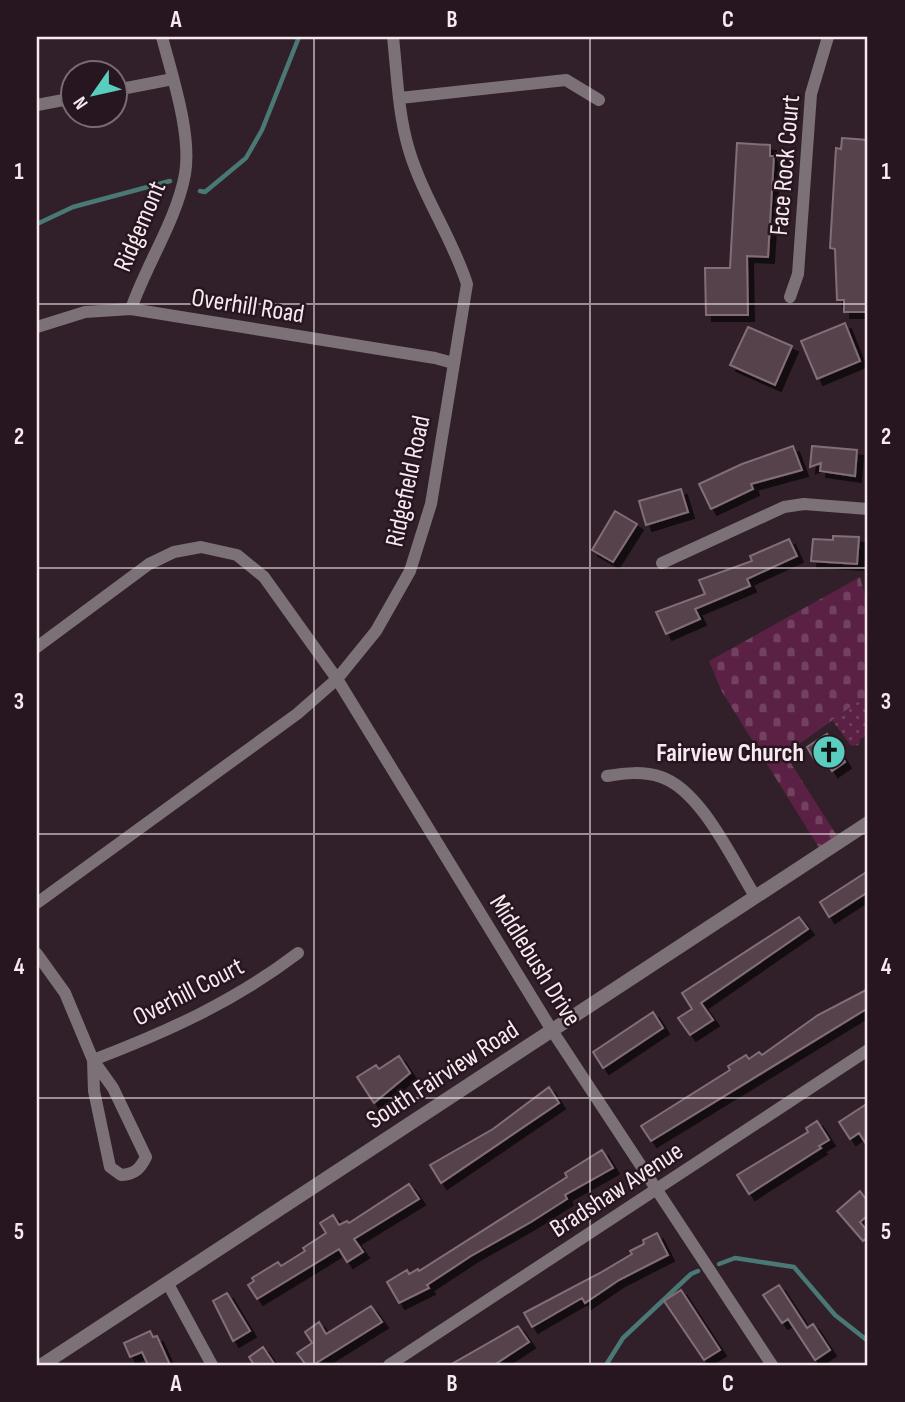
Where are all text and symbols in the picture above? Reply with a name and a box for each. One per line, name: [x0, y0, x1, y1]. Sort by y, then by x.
text: A: [170, 6, 183, 34]
text: B: [447, 6, 458, 34]
text: C: [722, 6, 734, 34]
north arrow: [60, 60, 130, 130]
text: N: [69, 92, 94, 113]
street label: Face Rock Court: [764, 93, 807, 237]
text: 1: [14, 158, 24, 186]
text: 1: [881, 158, 891, 186]
street label: Ridgemont: [108, 177, 173, 276]
street label: Overhill Road: [189, 282, 306, 331]
street label: Ridgefield Road: [379, 413, 437, 550]
text: 2: [14, 423, 24, 451]
text: 2: [881, 423, 891, 451]
text: 3: [14, 688, 24, 716]
text: 3: [881, 688, 891, 716]
church icon: Fairview Church: [810, 733, 848, 771]
place label: Fairview Church: [656, 738, 804, 769]
street label: Middlebush Drive: [482, 889, 587, 1032]
street label: Overhill Court: [128, 951, 249, 1033]
text: 4: [14, 953, 25, 981]
text: 4: [881, 953, 892, 981]
street label: South Fairview Road: [361, 1015, 525, 1136]
street label: Bradshaw Avenue: [545, 1136, 689, 1245]
text: 5: [14, 1218, 24, 1246]
text: 5: [881, 1218, 891, 1246]
text: A: [170, 1370, 183, 1398]
text: B: [447, 1370, 458, 1398]
text: C: [722, 1370, 734, 1398]

